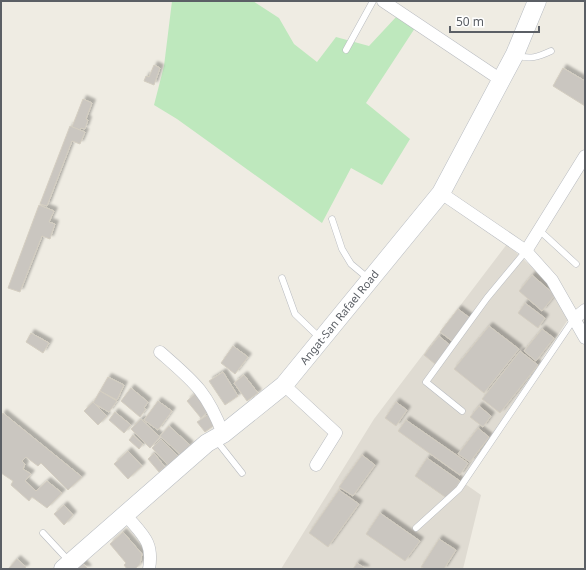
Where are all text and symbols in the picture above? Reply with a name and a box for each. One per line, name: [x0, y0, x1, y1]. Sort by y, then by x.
scale bar: [450, 8, 539, 34]
text: 50 m: [456, 13, 484, 30]
street label: Angat-San Rafael Road: [296, 267, 382, 367]

